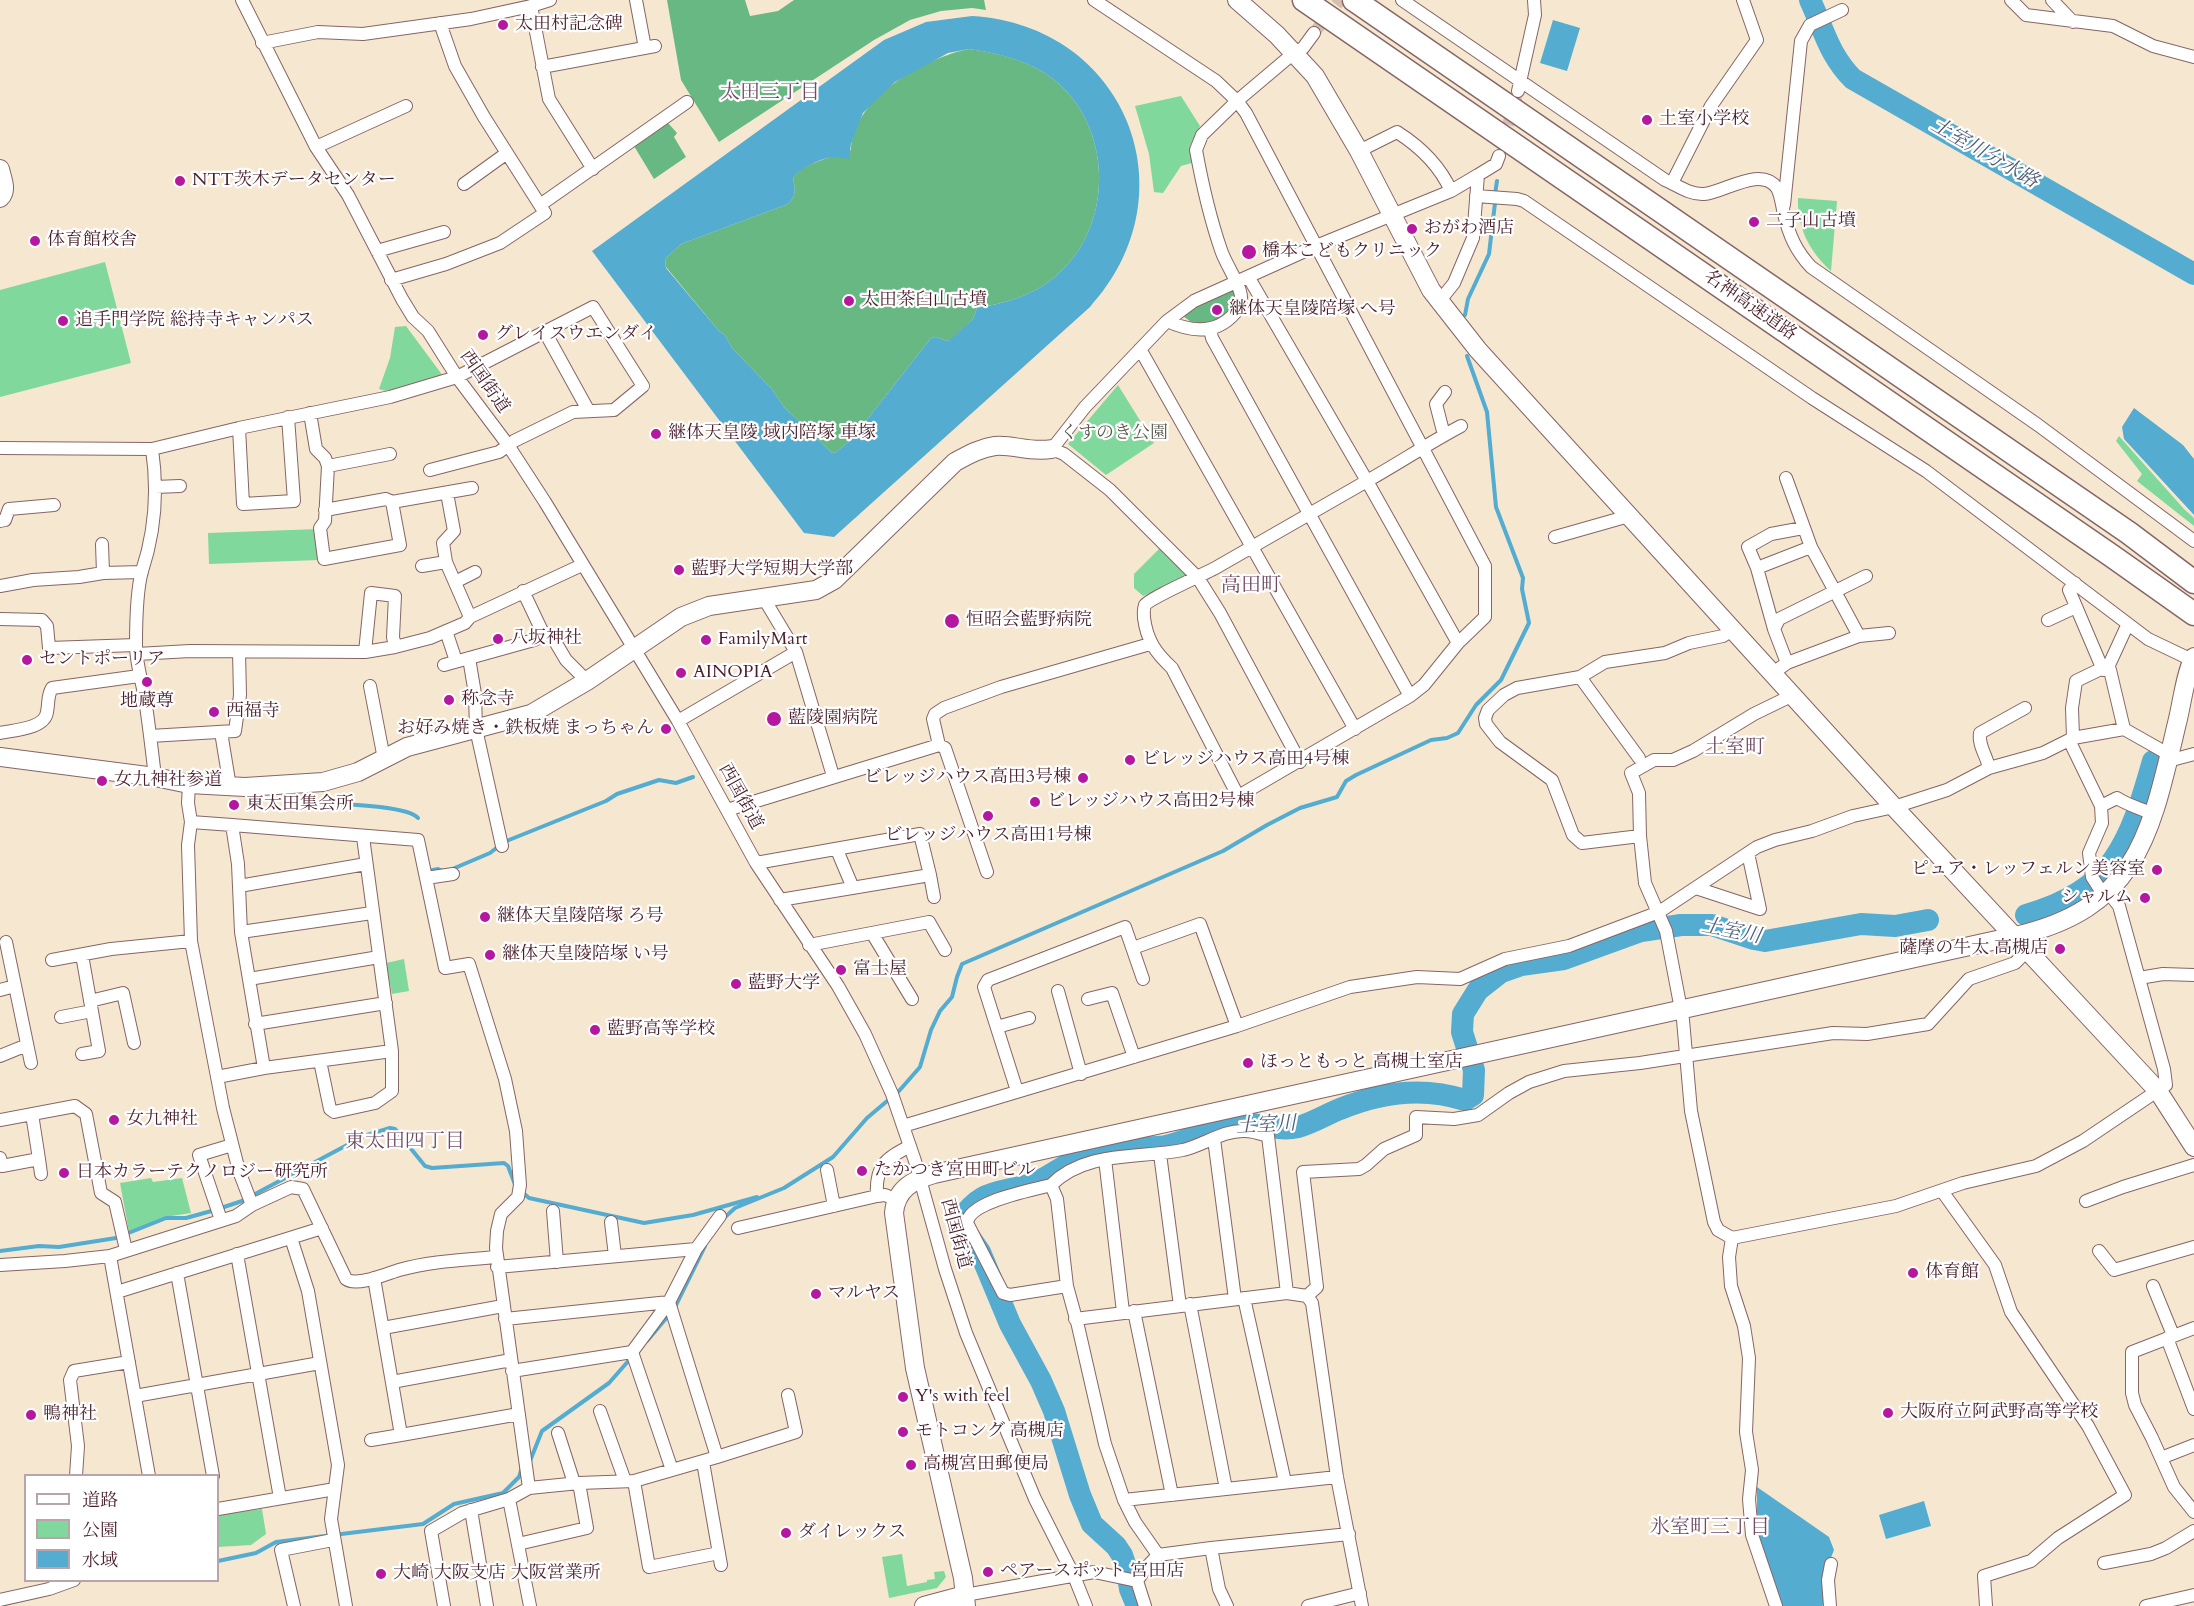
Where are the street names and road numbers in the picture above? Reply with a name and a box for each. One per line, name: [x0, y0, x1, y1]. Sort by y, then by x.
street label: 名神高速道路: [1700, 266, 1800, 346]
street label: 西国街道: [455, 346, 513, 418]
street label: 西国街道: [713, 760, 767, 834]
street label: 西国街道: [935, 1196, 975, 1272]

